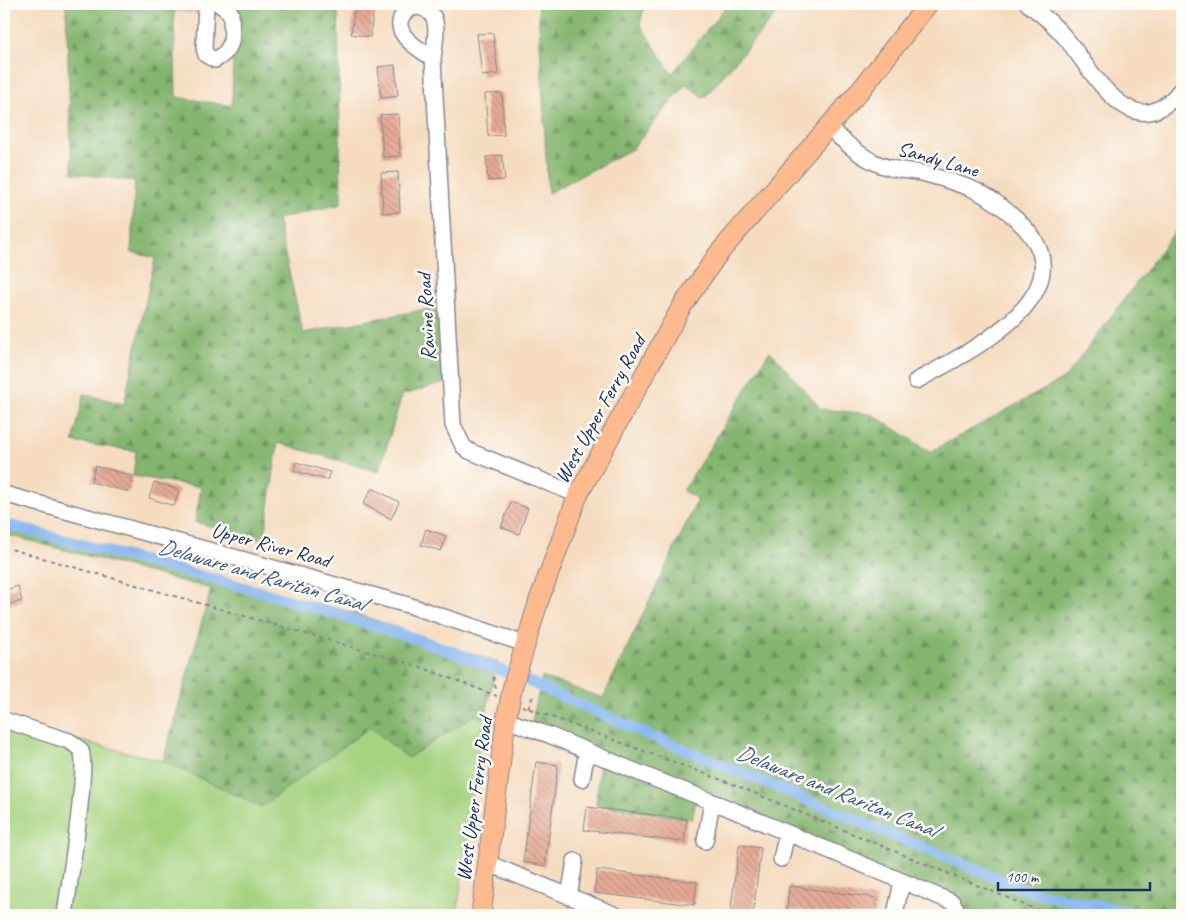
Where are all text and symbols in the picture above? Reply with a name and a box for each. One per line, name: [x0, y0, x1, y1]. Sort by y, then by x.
street label: Sandy Lane: [895, 135, 982, 183]
street label: Ravine Road: [411, 270, 441, 361]
street label: West Upper Ferry Road: [549, 328, 653, 488]
street label: Upper River Road: [209, 517, 336, 574]
water label: Delaware and Raritan Canal: [156, 532, 375, 620]
street label: West Upper Ferry Road: [450, 713, 499, 883]
water label: Delaware and Raritan Canal: [733, 738, 947, 847]
scale bar: [998, 859, 1151, 891]
text: 100 m: [1006, 868, 1040, 887]

